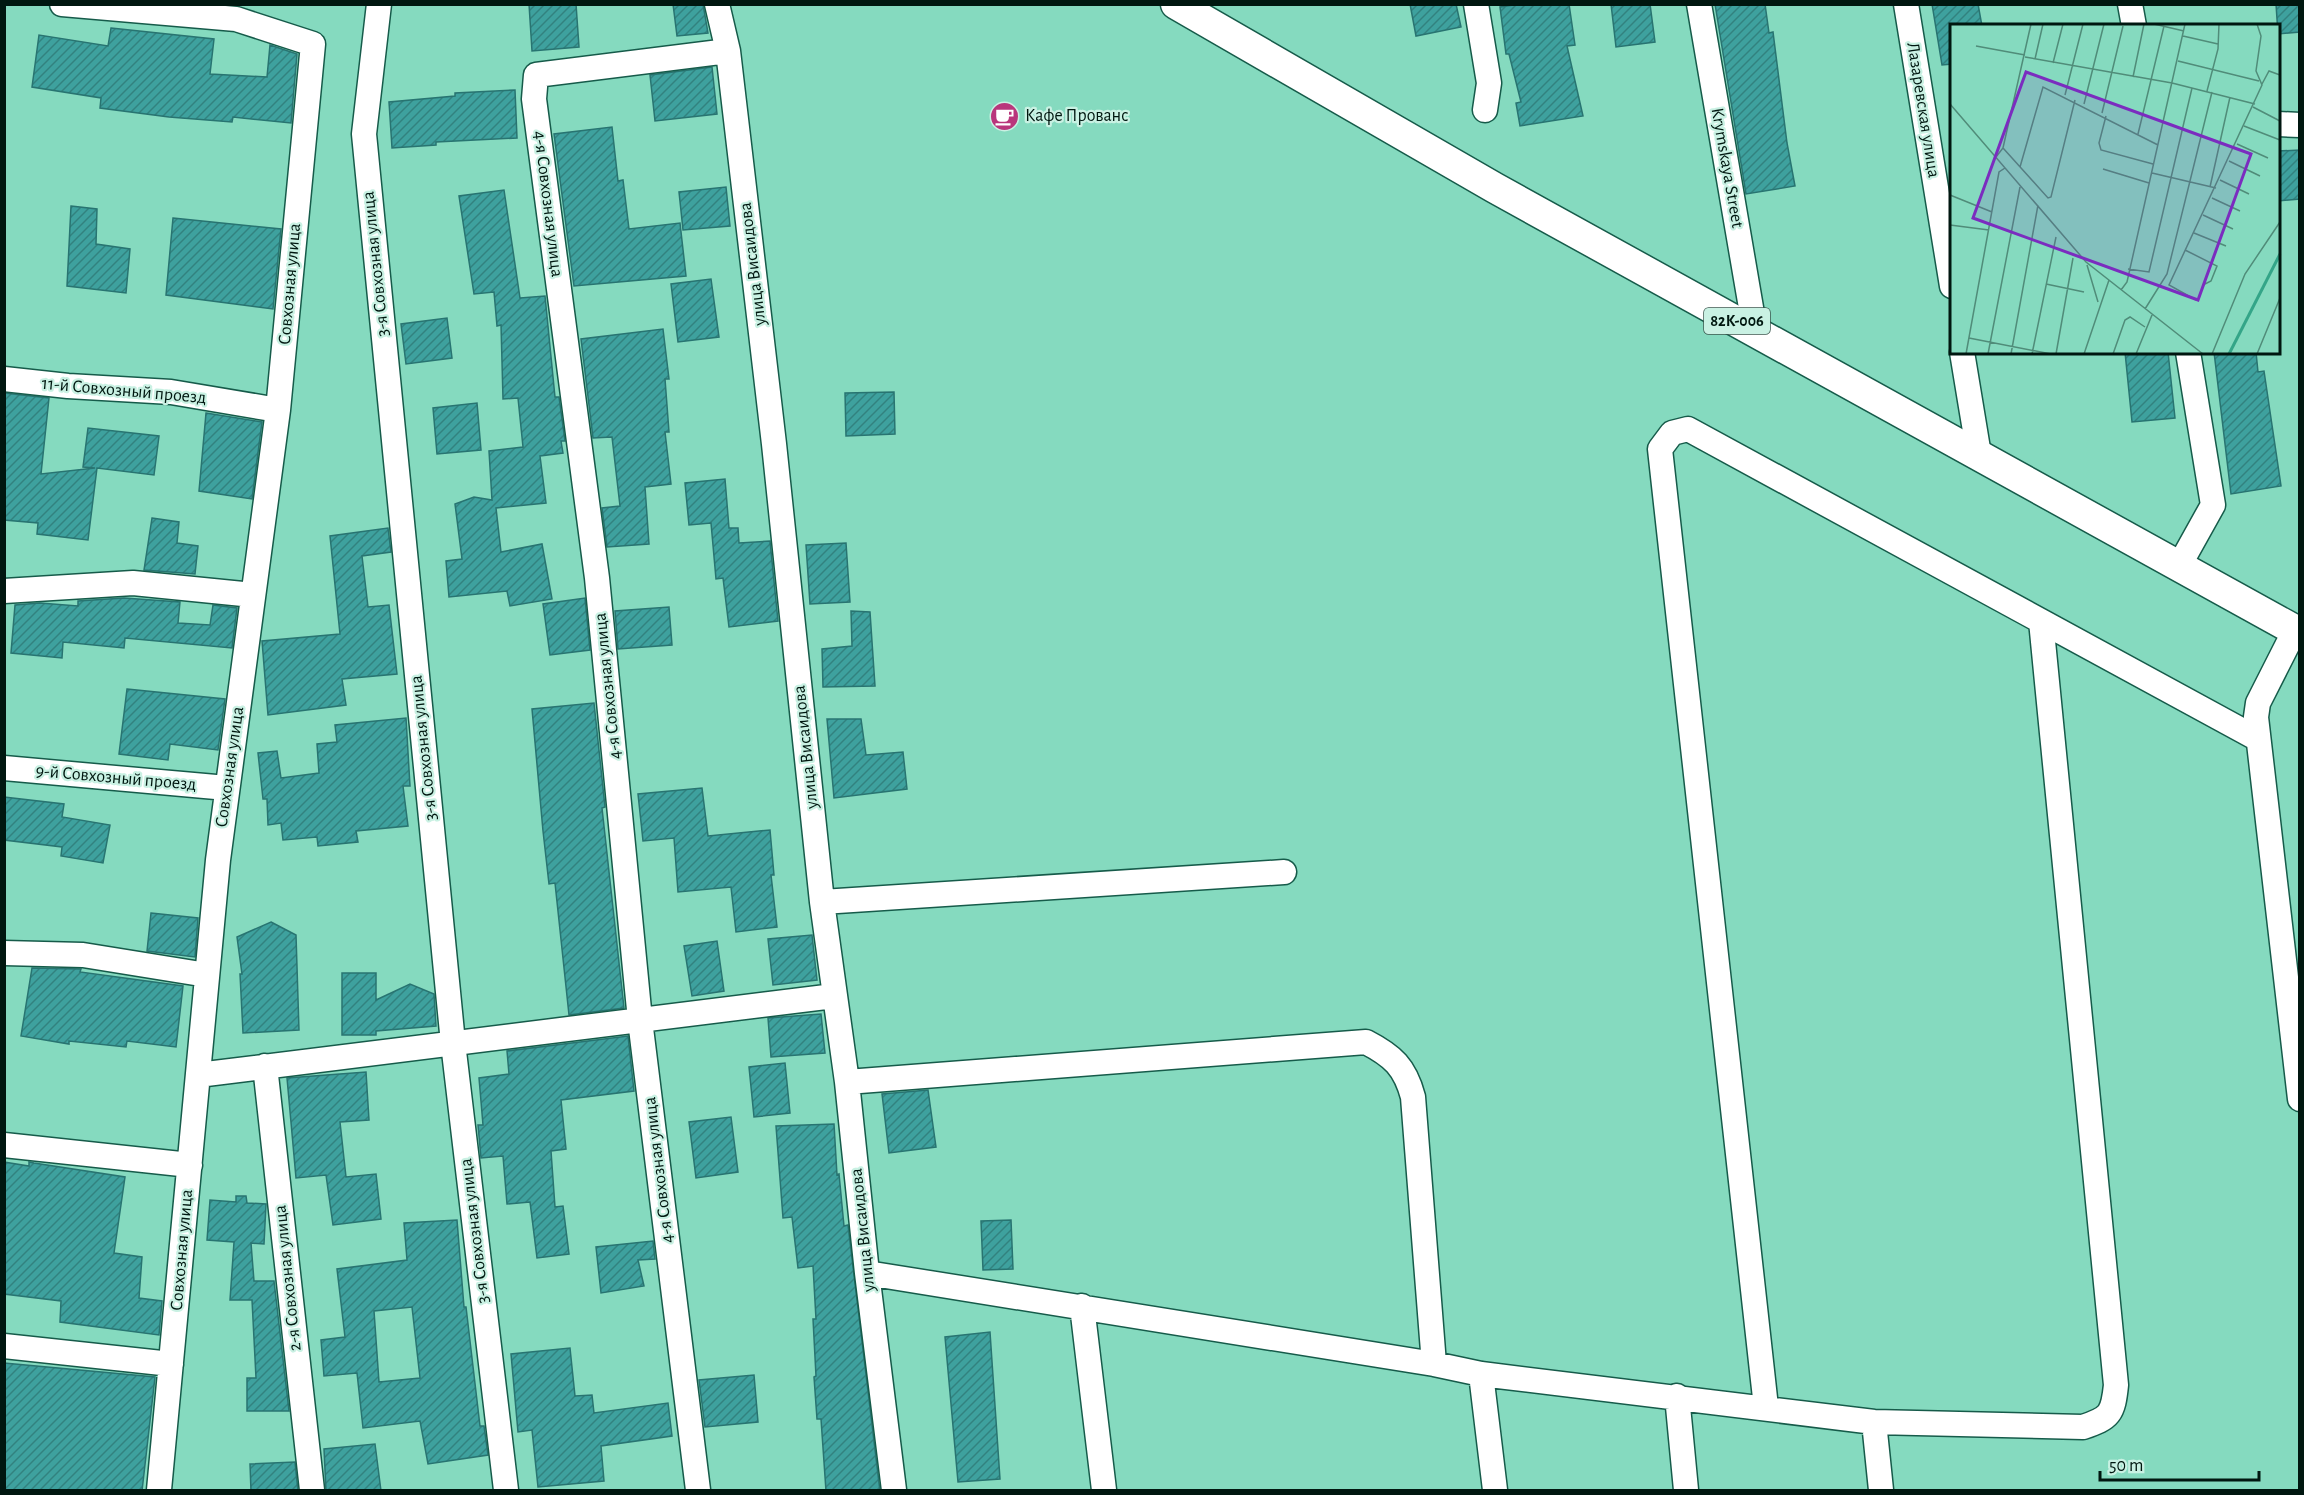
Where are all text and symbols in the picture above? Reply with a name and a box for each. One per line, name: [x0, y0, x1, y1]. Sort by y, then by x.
inset map: [1950, 24, 2280, 354]
street label: Лазаревская улица: [1903, 41, 1943, 179]
cafe icon: Кафе Прованс: [988, 100, 1020, 132]
place label: Кафе Прованс: [1025, 107, 1129, 125]
street label: Krymskaya Street: [1708, 107, 1746, 230]
street label: 4-я Совхозная улица: [530, 130, 566, 278]
street label: 3-я Совхозная улица: [359, 190, 393, 338]
street label: улица Висаидова: [736, 201, 770, 328]
street label: Совхозная улица: [276, 222, 304, 346]
road number: 82К-006: [1704, 308, 1770, 334]
street label: 11-й Совхозный проезд: [41, 375, 207, 407]
street label: 4-я Совхозная улица: [591, 612, 625, 760]
street label: 3-я Совхозная улица: [407, 674, 441, 822]
street label: улица Висаидова: [791, 684, 822, 811]
street label: Совхозная улица: [213, 705, 247, 829]
street label: 9-й Совхозный проезд: [35, 762, 197, 794]
street label: 4-я Совхозная улица: [641, 1096, 677, 1244]
street label: 3-я Совхозная улица: [457, 1157, 493, 1305]
street label: улица Висаидова: [848, 1167, 879, 1294]
street label: Совхозная улица: [168, 1188, 196, 1312]
street label: 2-я Совхозная улица: [271, 1204, 305, 1352]
scale bar: [2100, 1444, 2259, 1482]
text: 50 m: [2109, 1457, 2143, 1475]

